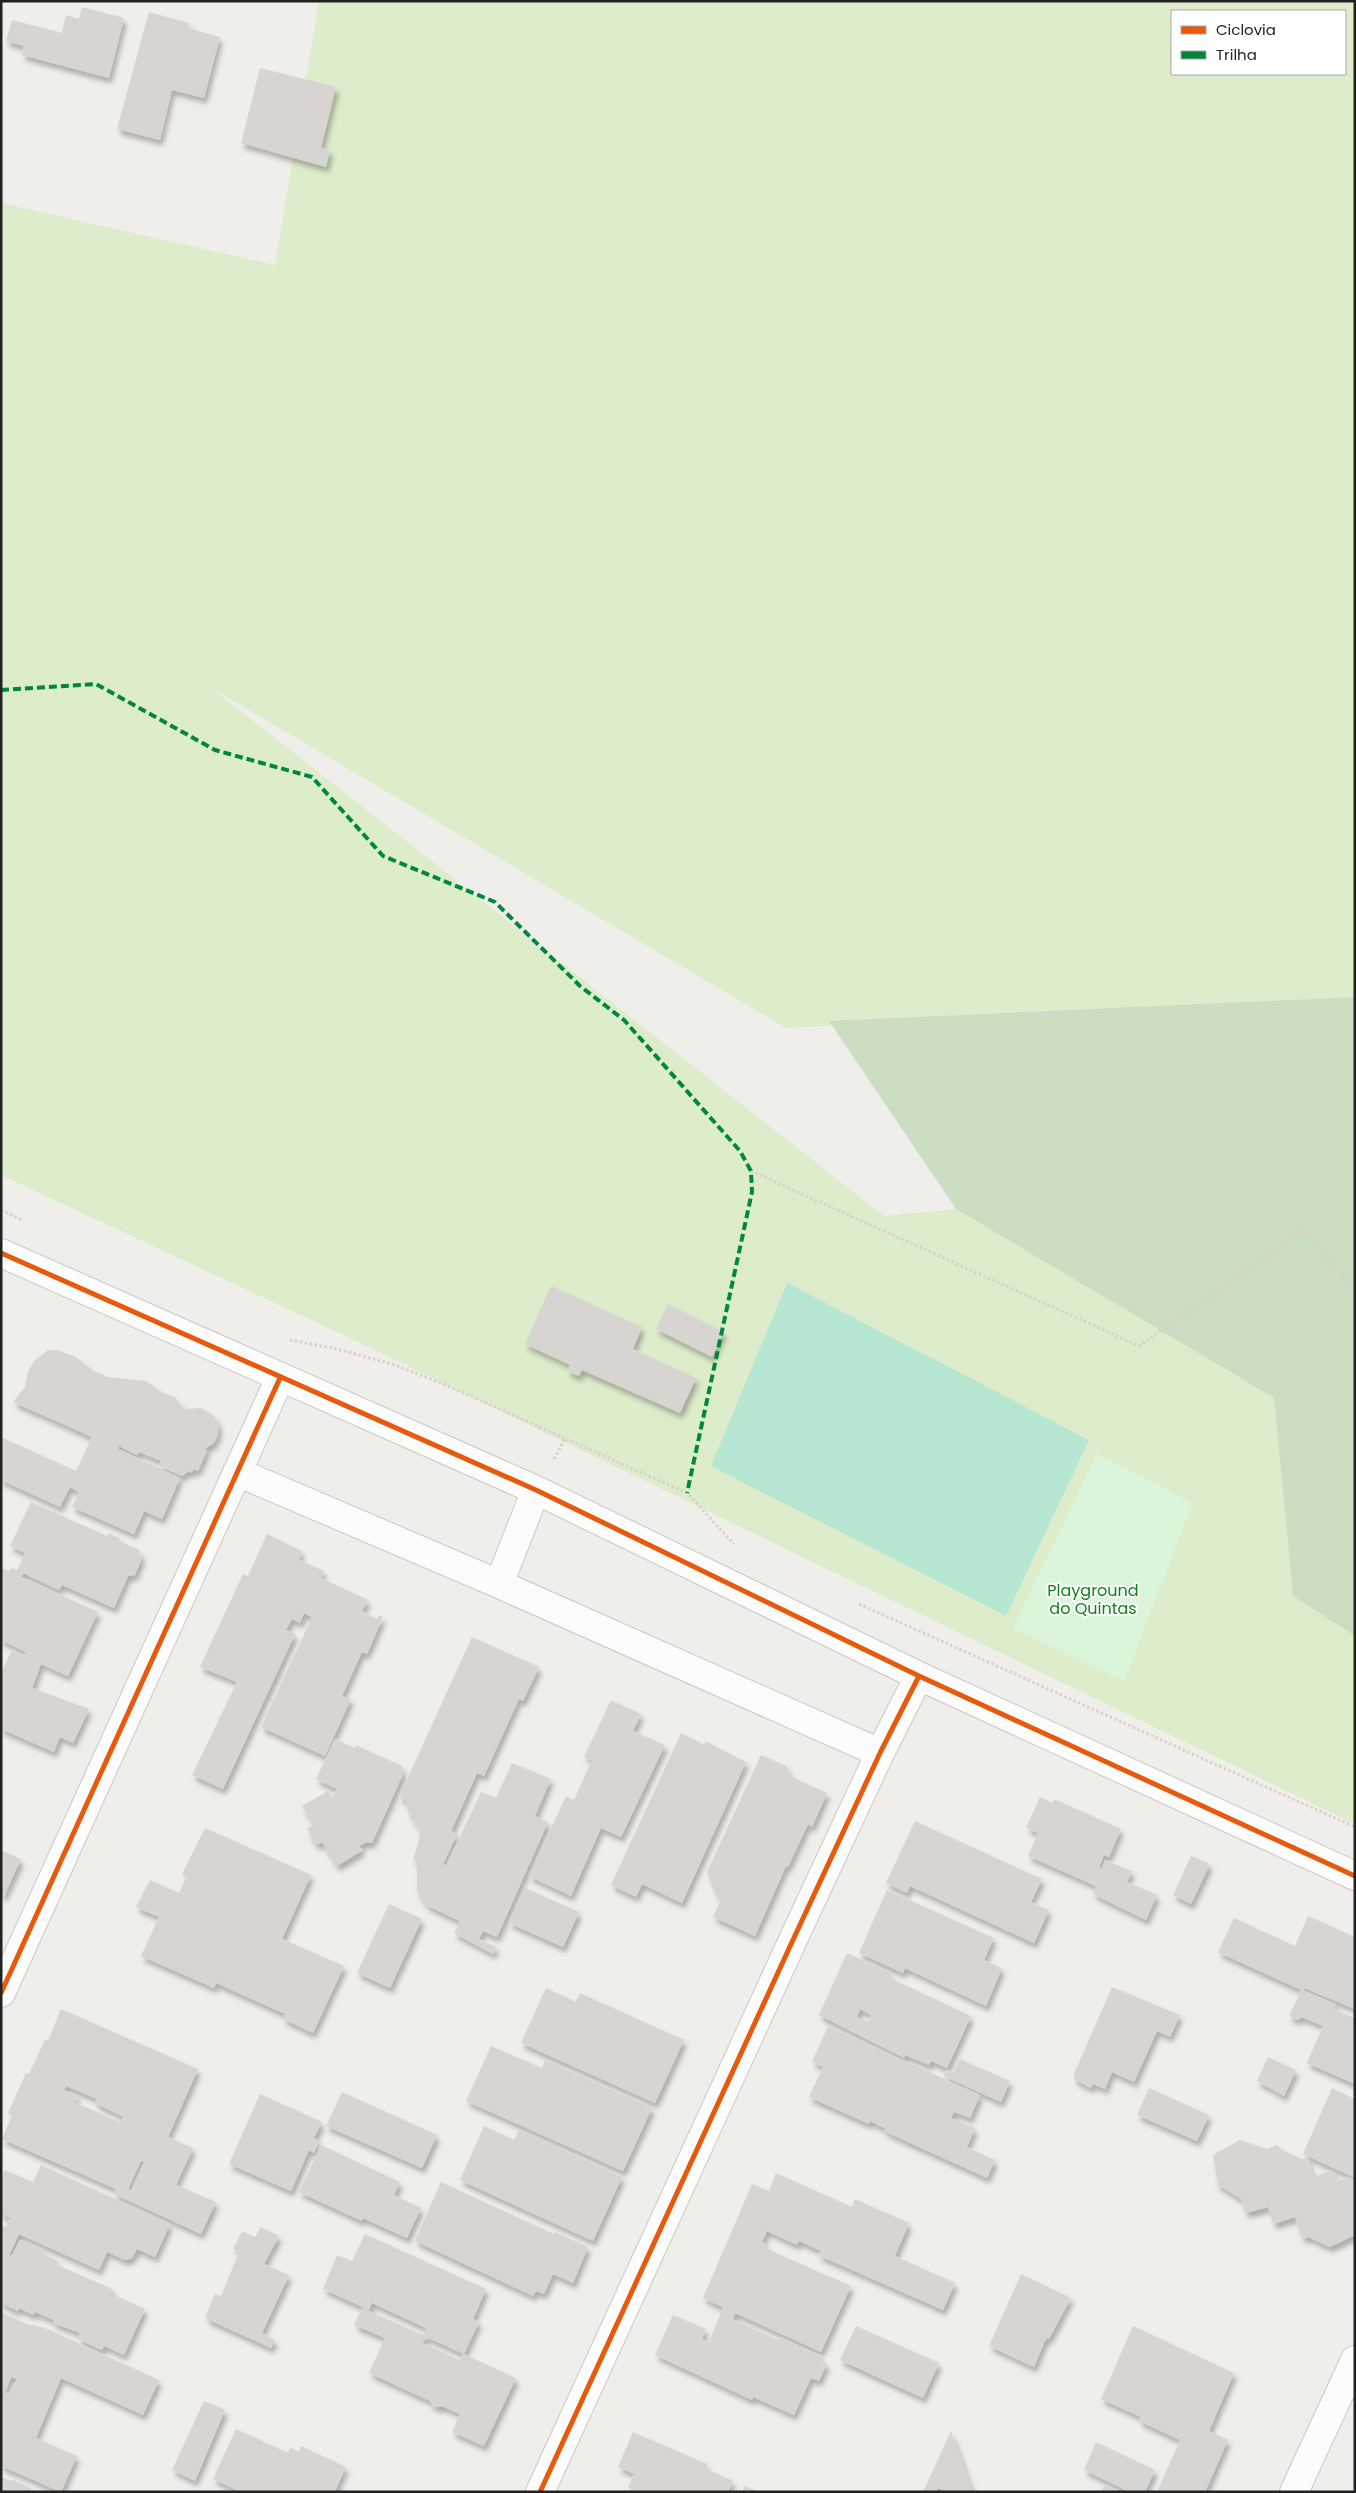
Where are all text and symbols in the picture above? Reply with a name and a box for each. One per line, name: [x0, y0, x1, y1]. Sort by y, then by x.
legend: [1171, 10, 1346, 75]
text: Ciclovia: [1216, 19, 1276, 40]
text: Trilha: [1216, 44, 1257, 65]
park label: Playground do Quintas: [1047, 1579, 1139, 1620]

